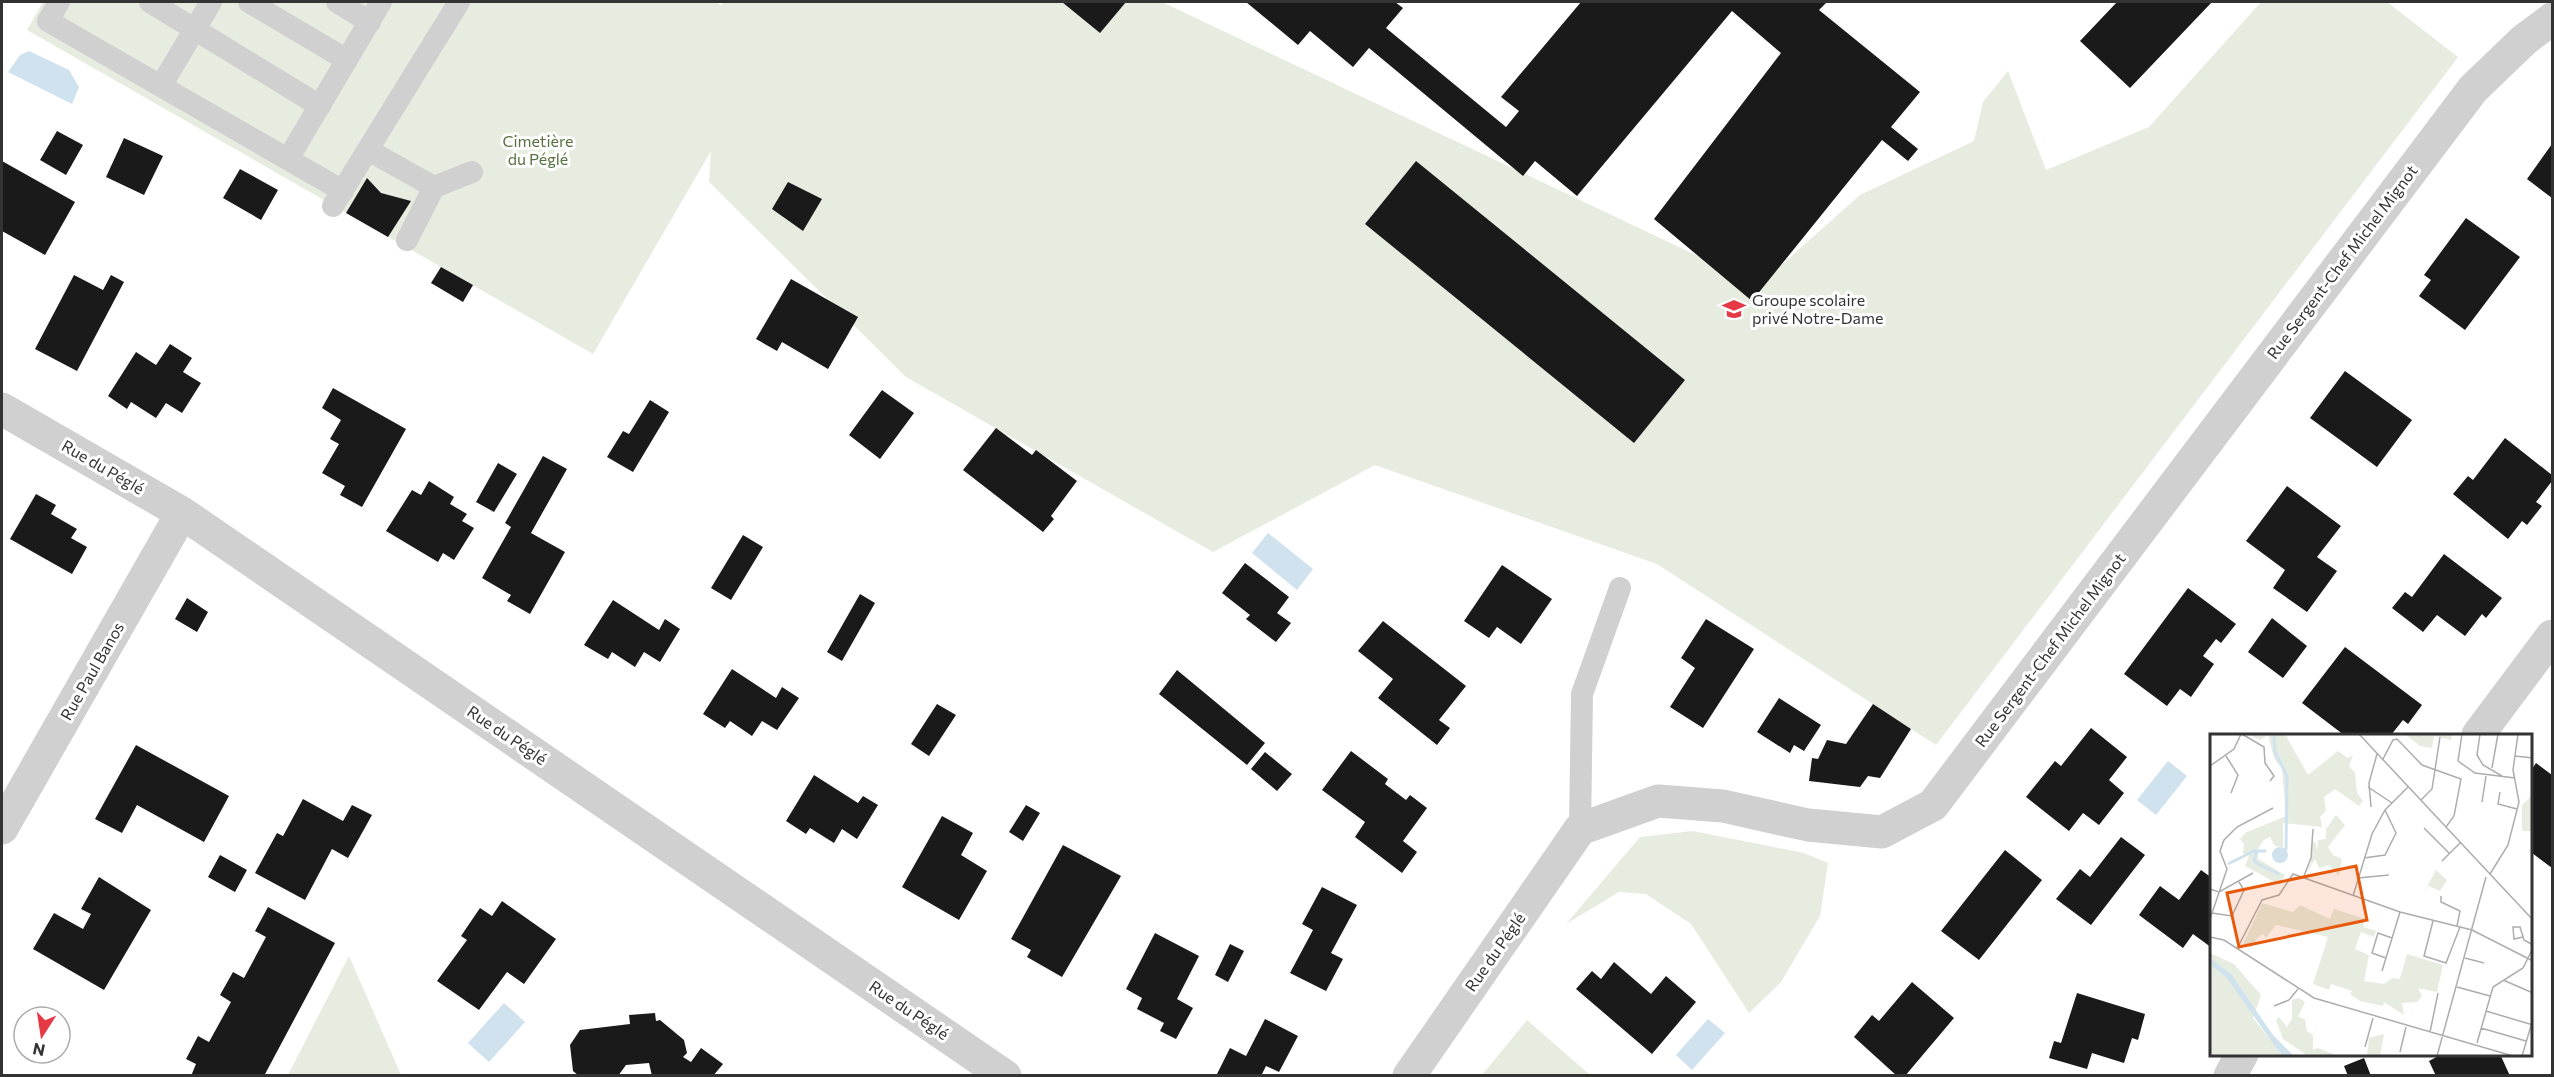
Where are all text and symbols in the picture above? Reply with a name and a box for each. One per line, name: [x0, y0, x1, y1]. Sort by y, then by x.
park label: Cimetière du Péglé: [502, 131, 574, 168]
street label: Rue Sergent-Chef Michel Mignot: [2262, 161, 2421, 362]
place label: Groupe scolaire privé Notre-Dame: [1752, 290, 1883, 327]
school or university icon: Groupe scolaire privé Notre-Dame: [1721, 296, 1747, 322]
street label: Rue du Péglé: [59, 435, 148, 498]
street label: Rue Sergent-Chef Michel Mignot: [1970, 549, 2129, 750]
street label: Rue Paul Banos: [56, 618, 127, 723]
street label: Rue du Péglé: [464, 701, 551, 768]
inset map: [2210, 734, 2533, 1056]
street label: Rue du Péglé: [1461, 909, 1529, 995]
street label: Rue du Péglé: [866, 976, 953, 1043]
north arrow: [12, 1005, 72, 1065]
text: N: [31, 1040, 47, 1061]

